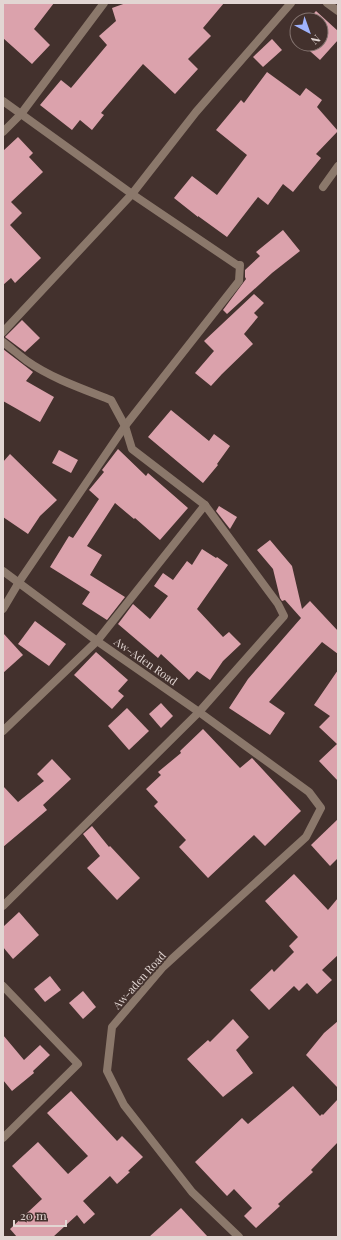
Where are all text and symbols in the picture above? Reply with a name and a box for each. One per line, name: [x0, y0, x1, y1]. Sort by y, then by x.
north arrow: [289, 12, 329, 52]
text: N: [308, 32, 324, 48]
street label: Aw-Aden Road: [111, 633, 181, 689]
street label: Aw-aden Road: [109, 948, 169, 1013]
scale bar: [14, 1202, 66, 1228]
text: 20 m: [20, 1207, 47, 1223]

